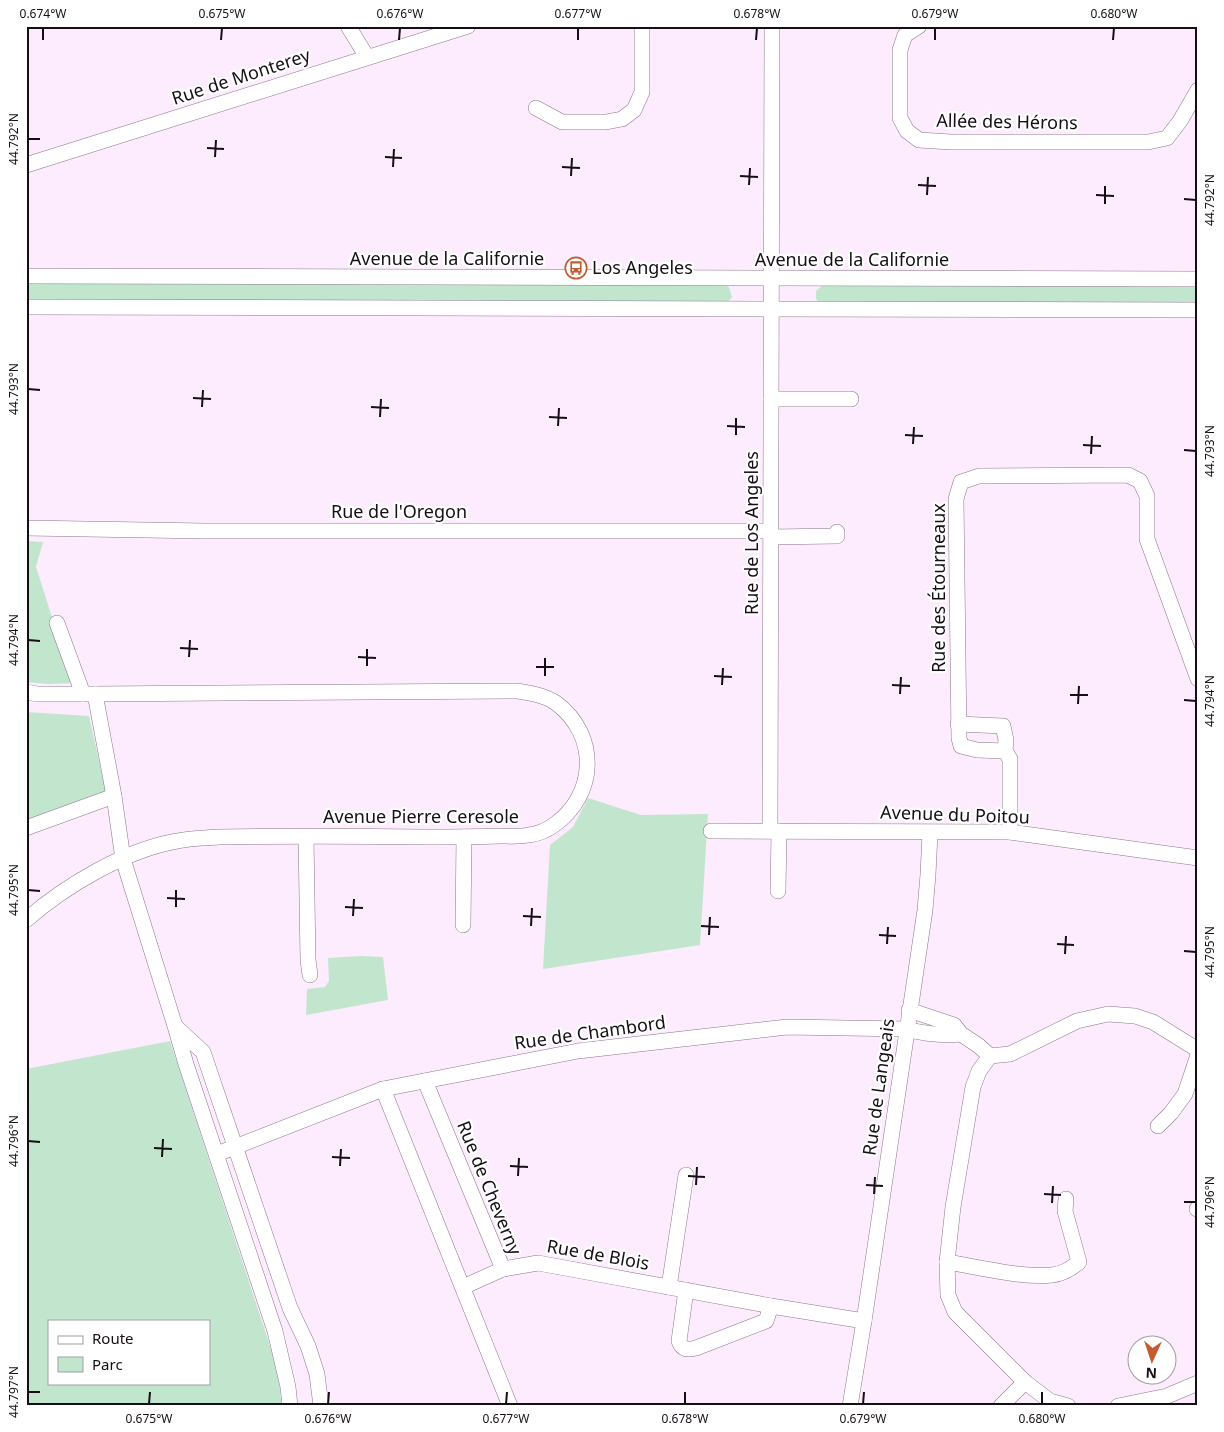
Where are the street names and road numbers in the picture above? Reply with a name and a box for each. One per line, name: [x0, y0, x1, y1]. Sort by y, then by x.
street label: Rue de Monterey: [168, 42, 314, 110]
street label: Allée des Hérons: [936, 108, 1078, 134]
street label: Avenue de la Californie: [350, 246, 544, 270]
street label: Avenue de la Californie: [755, 247, 949, 271]
street label: Rue de Los Angeles: [739, 451, 763, 615]
street label: Rue de l'Oregon: [331, 499, 467, 523]
street label: Rue des Étourneaux: [926, 503, 950, 673]
street label: Avenue du Poitou: [880, 799, 1030, 829]
street label: Avenue Pierre Ceresole: [323, 804, 519, 828]
street label: Rue de Chambord: [513, 1010, 667, 1055]
street label: Rue de Langeais: [857, 1017, 900, 1157]
street label: Rue de Cheverny: [452, 1117, 528, 1259]
street label: Rue de Blois: [545, 1233, 651, 1275]

